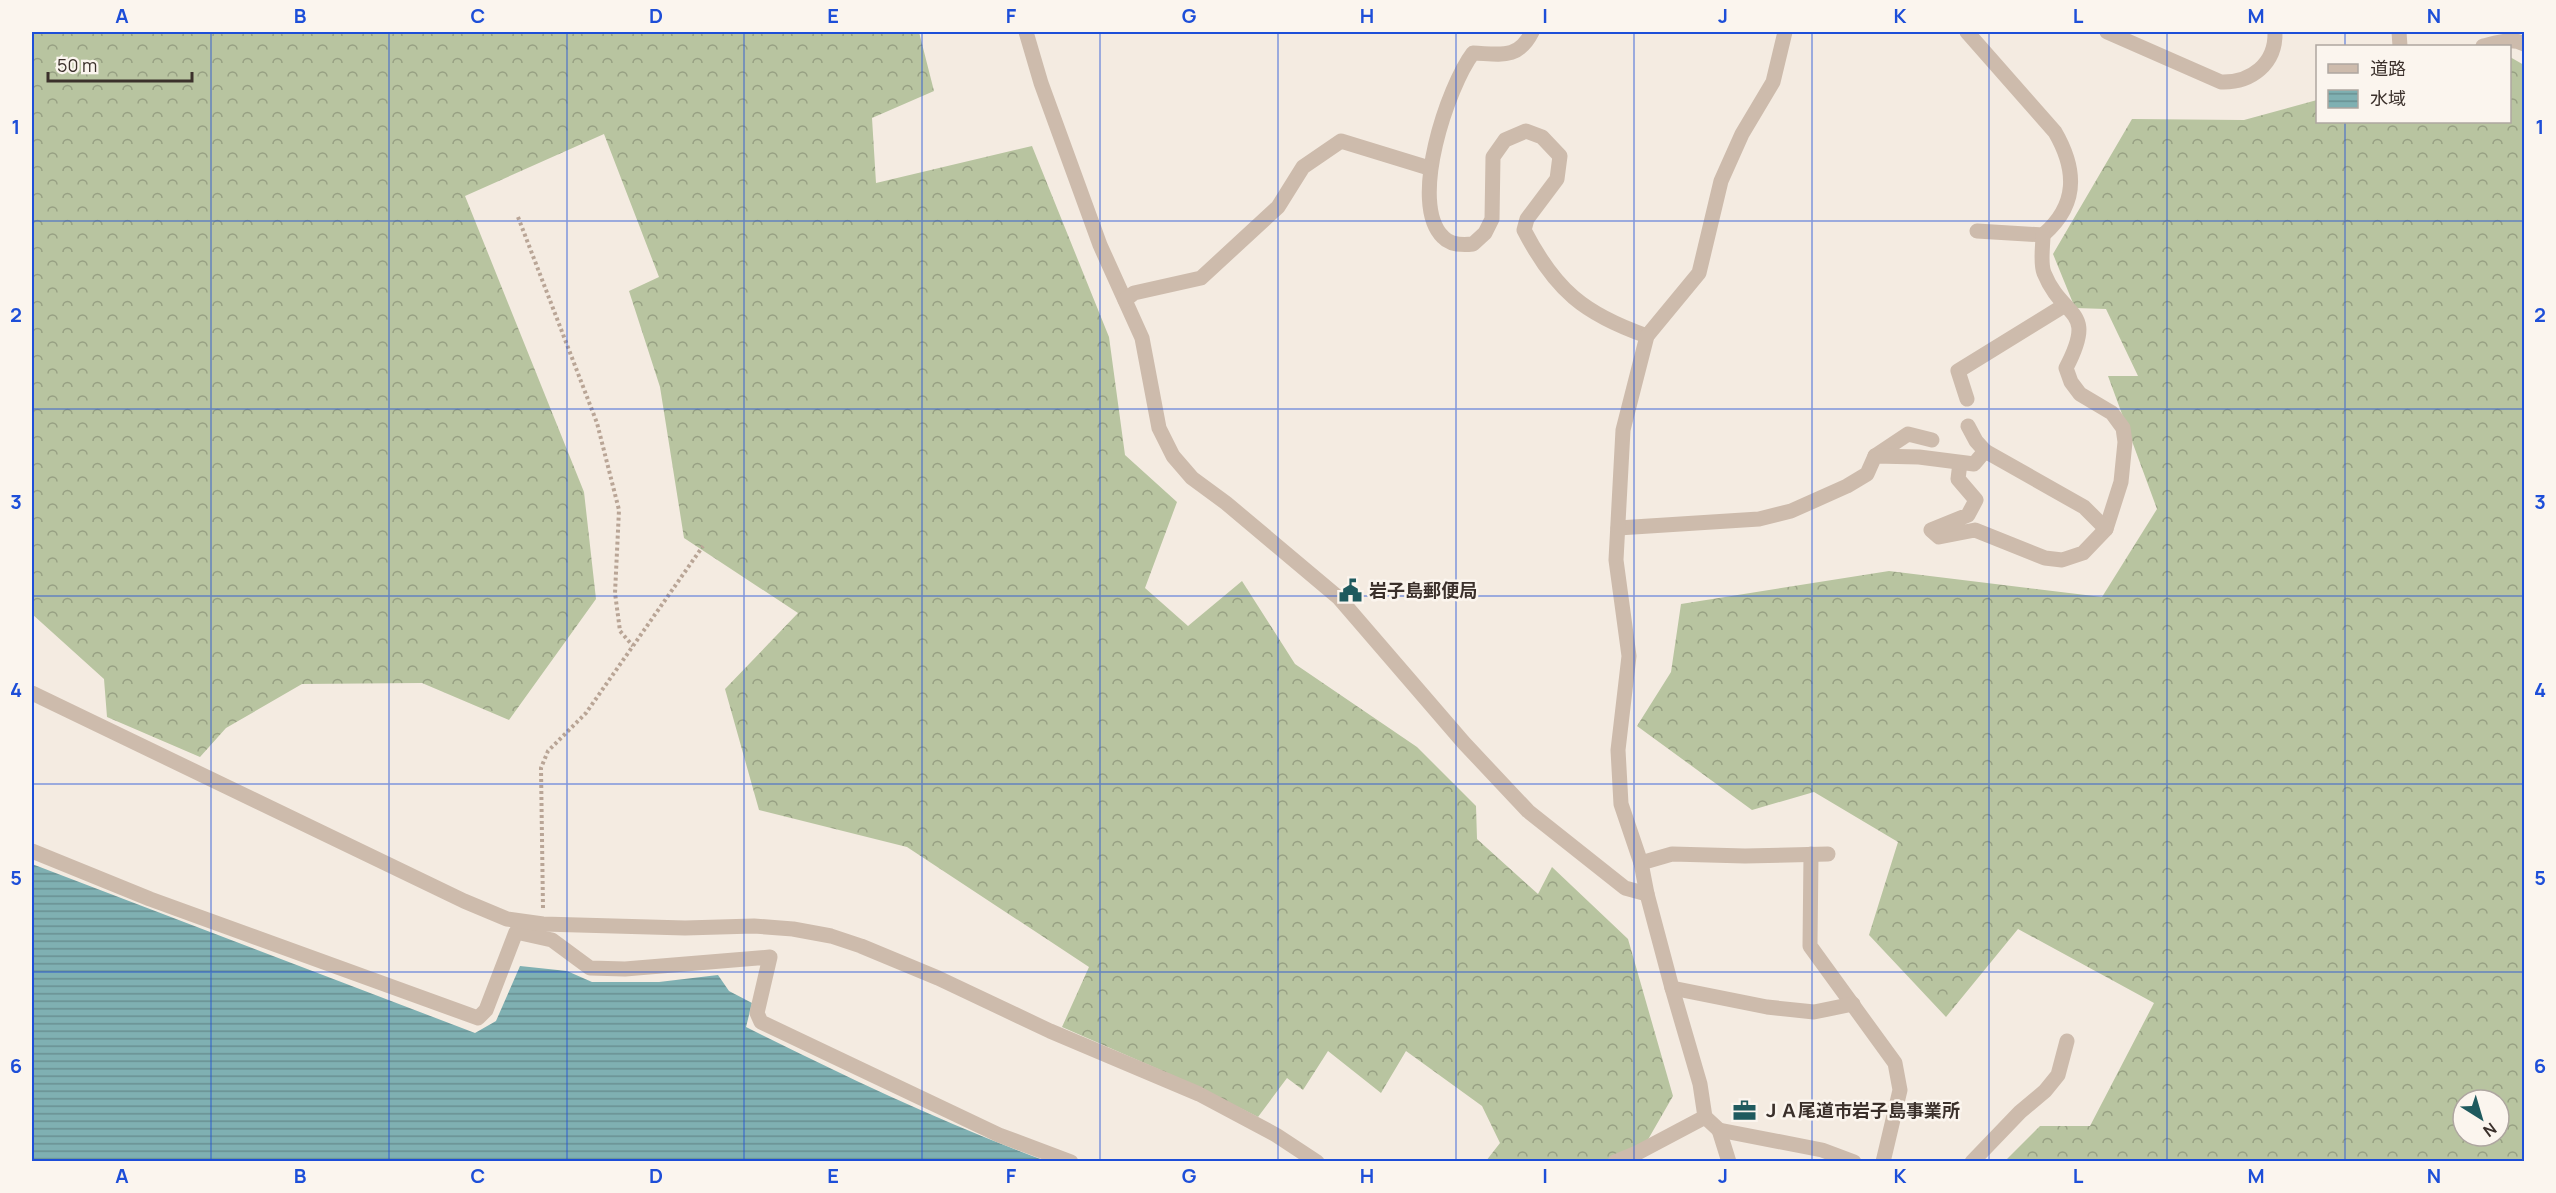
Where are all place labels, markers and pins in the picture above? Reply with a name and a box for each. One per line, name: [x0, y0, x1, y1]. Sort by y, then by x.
public building icon: 岩子島郵便局: [1338, 577, 1364, 603]
place label: 岩子島郵便局: [1369, 578, 1477, 602]
office icon: ＪＡ尾道市岩子島事業所: [1731, 1097, 1757, 1123]
place label: ＪＡ尾道市岩子島事業所: [1762, 1098, 1960, 1122]

